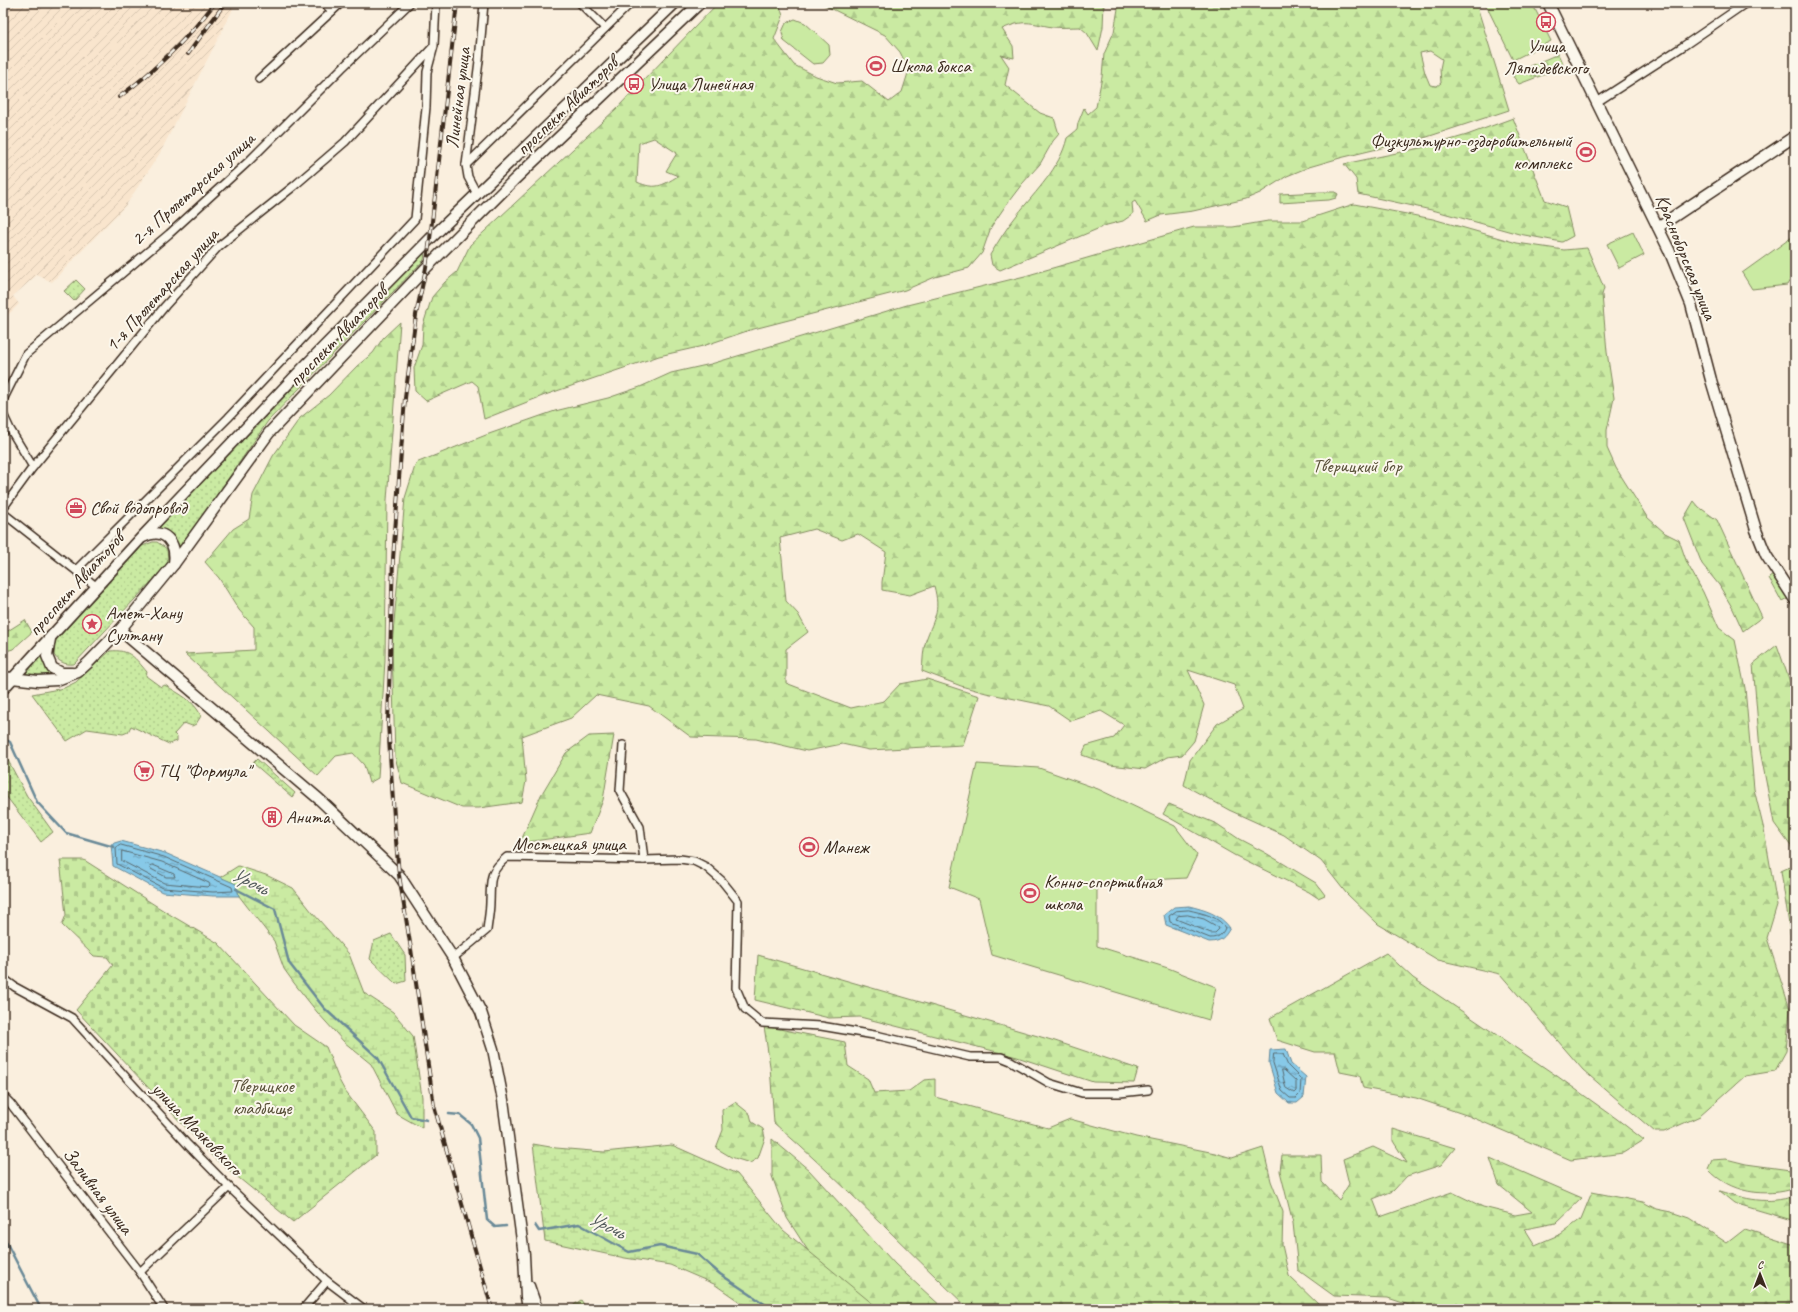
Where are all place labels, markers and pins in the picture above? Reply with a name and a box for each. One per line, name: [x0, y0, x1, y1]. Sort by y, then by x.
bus stop icon: Улица Ляпидевского: [1535, 11, 1557, 33]
place label: Улица Ляпидевского: [1504, 34, 1590, 80]
place label: Школа бокса: [890, 54, 972, 78]
sports icon: Школа бокса: [865, 55, 887, 77]
place label: Улица Линейная: [648, 72, 755, 96]
bus stop icon: Улица Линейная: [623, 73, 645, 95]
place label: Физкультурно-оздоровительный комплекс: [1370, 129, 1573, 175]
sports icon: Физкультурно-оздоровительный комплекс: [1575, 141, 1597, 163]
place label: Свой водопровод: [90, 496, 188, 520]
office icon: Свой водопровод: [65, 497, 87, 519]
place label: Амет-Хану Султану: [106, 601, 184, 647]
place icon: Амет-Хану Султану: [81, 613, 103, 635]
place label: ТЦ "Формула": [158, 759, 254, 783]
supermarket icon: ТЦ "Формула": [133, 760, 155, 782]
place label: Анита: [286, 805, 331, 829]
building icon: Анита: [261, 806, 283, 828]
place label: Манеж: [823, 835, 871, 859]
sports icon: Манеж: [798, 836, 820, 858]
place label: Конно-спортивная школа: [1044, 870, 1163, 916]
sports icon: Конно-спортивная школа: [1019, 882, 1041, 904]

